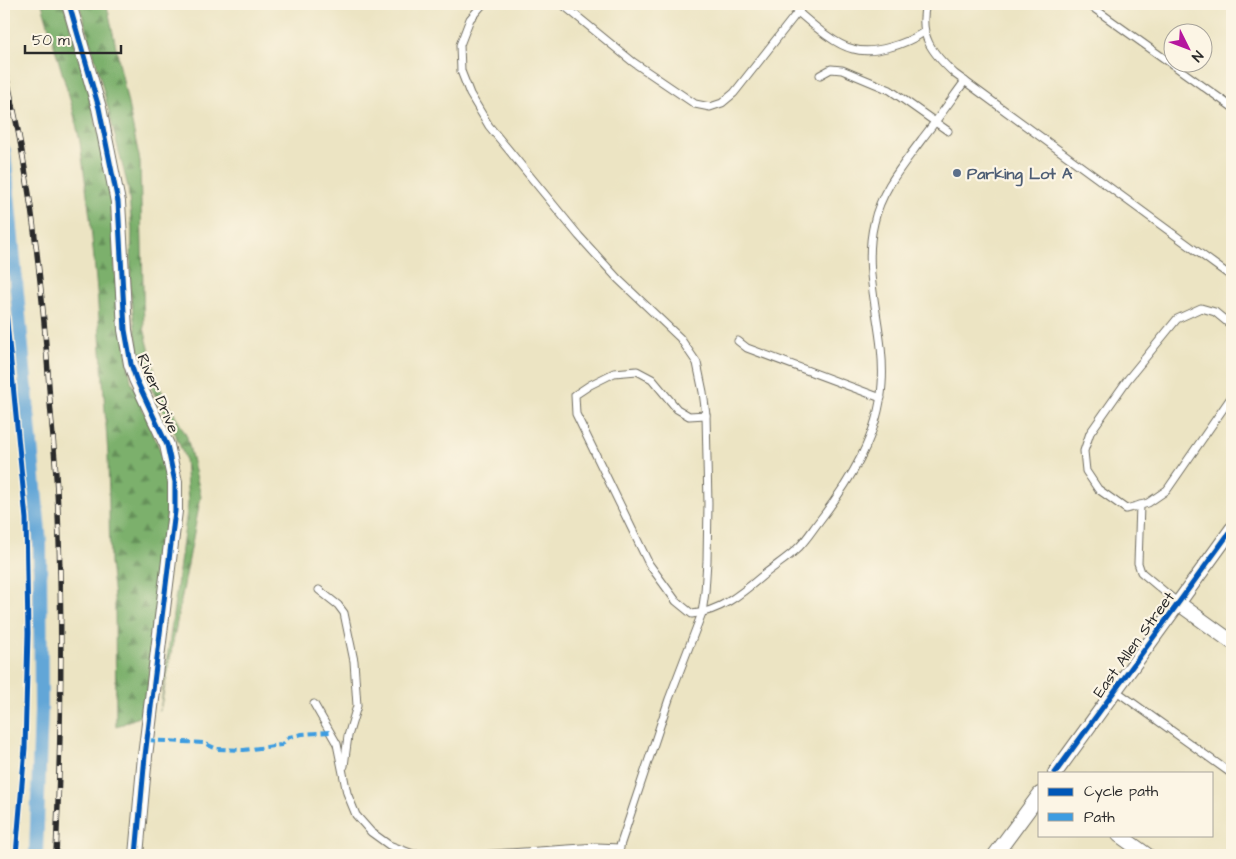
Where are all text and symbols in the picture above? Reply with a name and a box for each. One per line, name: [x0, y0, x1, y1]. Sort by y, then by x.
scale bar: [25, 22, 121, 54]
north arrow: [1164, 22, 1214, 72]
text: 50 m: [32, 30, 70, 51]
text: N: [1186, 46, 1207, 66]
place label: Parking Lot A: [967, 163, 1073, 187]
marker: Parking Lot A: [951, 167, 963, 179]
street label: River Drive: [131, 350, 185, 437]
street label: East Allen Street: [1088, 587, 1180, 702]
legend: [1038, 772, 1214, 836]
text: Cycle path: [1084, 781, 1159, 803]
text: Path: [1084, 807, 1115, 828]

